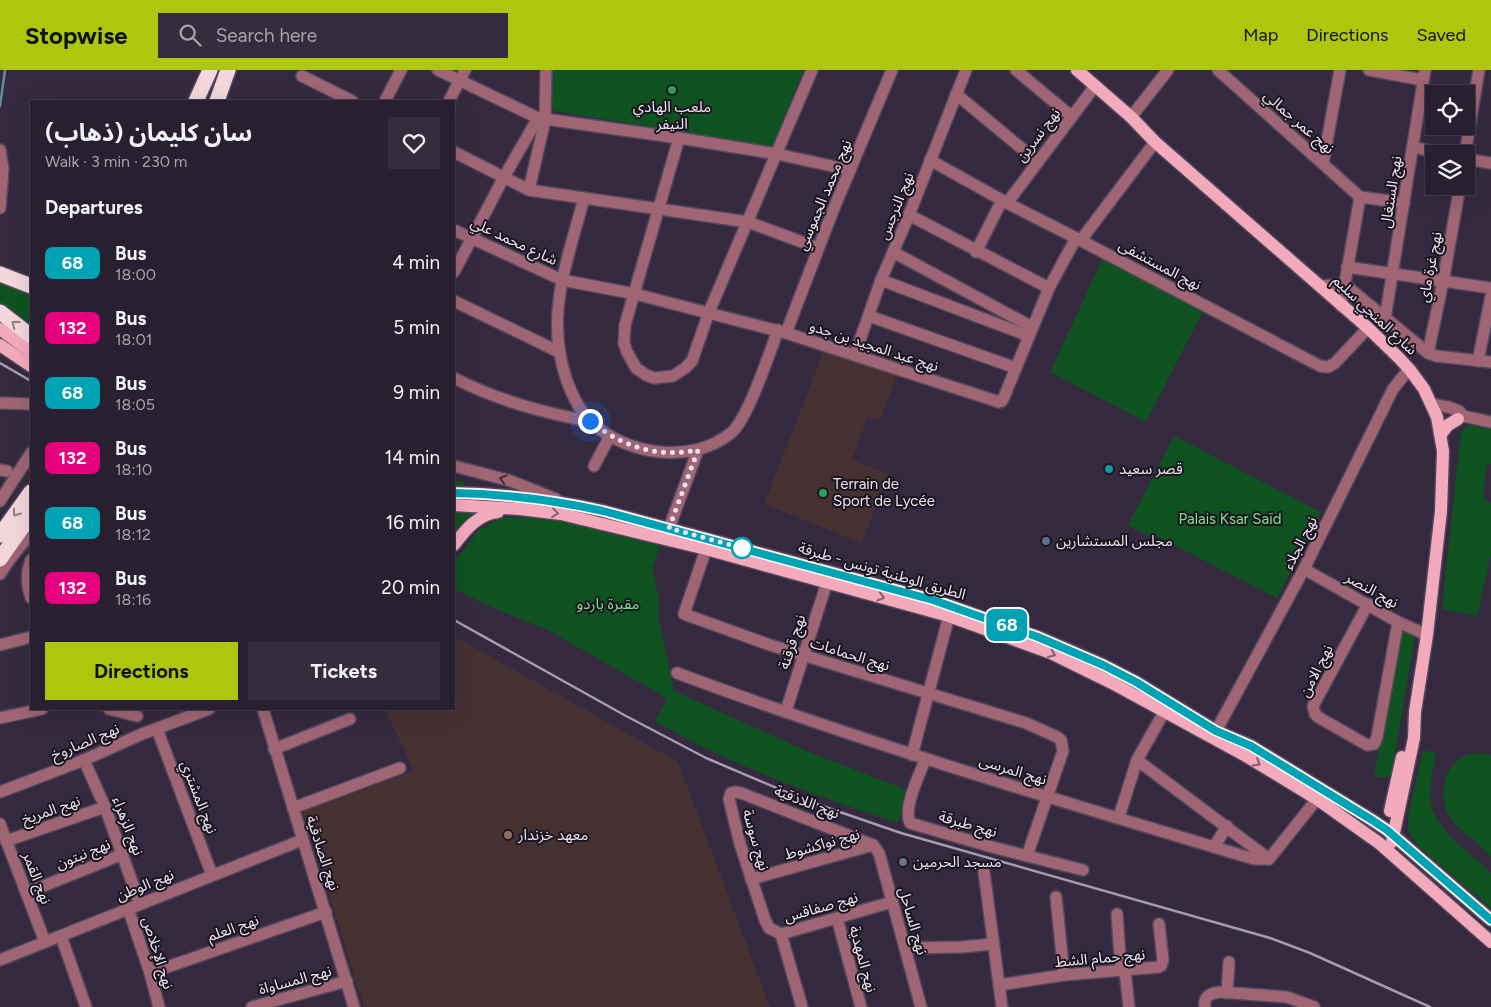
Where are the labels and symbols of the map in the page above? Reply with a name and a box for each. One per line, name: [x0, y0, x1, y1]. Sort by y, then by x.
marker: ملعب الهادي النيفر: [666, 84, 678, 96]
street label: نهج عمر جمالي: [1258, 86, 1338, 160]
place label: ملعب الهادي النيفر: [633, 98, 711, 133]
street label: نهج نسرين: [1012, 105, 1066, 167]
street label: نهج محمد الجموسي: [793, 137, 858, 254]
street label: نهج السنغال: [1376, 155, 1409, 230]
street label: نهج النرجس: [874, 170, 920, 243]
street label: شارع محمد علي: [466, 213, 561, 272]
street label: نهج غرة ماي: [1414, 230, 1449, 304]
street label: نهج المستشفى: [1114, 236, 1204, 297]
street label: شارع المنجي سليم: [1327, 271, 1421, 361]
street label: نهج عبد المجيد بن جدو: [806, 317, 941, 378]
one-way arrow: [12, 321, 21, 330]
your location: [578, 409, 603, 434]
place label: قصر سعيد: [1119, 460, 1183, 478]
marker: قصر سعيد: [1103, 463, 1115, 475]
one-way arrow: [500, 474, 508, 484]
place label: Terrain de Sport de Lycée: [833, 475, 935, 510]
marker: Terrain de Sport de Lycée: [817, 487, 829, 499]
one-way arrow: [551, 507, 559, 518]
one-way arrow: [13, 508, 22, 517]
park label: Palais Ksar Saïd: [1179, 510, 1281, 528]
street label: نهج الجلاء: [1279, 513, 1324, 574]
place label: مجلس المستشارين: [1056, 532, 1173, 550]
marker: مجلس المستشارين: [1040, 535, 1052, 547]
unlabelled marker: [731, 537, 753, 559]
street label: الطريق الوطنية تونس - طبرقة: [796, 538, 968, 605]
street label: نهج النصر: [1340, 568, 1402, 615]
one-way arrow: [877, 591, 886, 602]
park label: مقبرة باردو: [577, 595, 639, 613]
line badge: 68: [984, 609, 1030, 641]
street label: نهج قرقنة: [775, 612, 812, 673]
street label: نهج الحمامات: [807, 633, 892, 678]
street label: نهج الامن: [1295, 642, 1339, 701]
one-way arrow: [1047, 648, 1056, 658]
street label: نهج الصاروخ: [48, 719, 123, 767]
street label: نهج المرسى: [976, 751, 1049, 792]
one-way arrow: [1252, 756, 1261, 766]
street label: نهج المشتري: [174, 758, 221, 837]
street label: نهج اللاذقية: [771, 781, 842, 825]
street label: نهج المريخ: [19, 792, 84, 831]
street label: نهج الزهراء: [106, 794, 147, 859]
street label: نهج سوسة: [736, 807, 773, 874]
street label: نهج طبرقة: [936, 807, 999, 844]
street label: نهج الصادقية: [300, 813, 344, 894]
street label: نهج نواكشوط: [782, 825, 863, 866]
place label: معهد خزندار: [517, 826, 588, 844]
marker: معهد خزندار: [502, 829, 514, 841]
street label: نهج نبتون: [53, 835, 114, 876]
street label: نهج القمر: [16, 848, 55, 908]
place label: مسجد الحرمين: [913, 853, 1002, 871]
marker: مسجد الحرمين: [897, 856, 909, 868]
street label: نهج الوطن: [113, 865, 178, 908]
street label: نهج الساحل: [892, 885, 931, 958]
street label: نهج صفاقس: [782, 888, 861, 929]
street label: نهج العلم: [205, 911, 262, 948]
street label: نهج الإخلاص: [136, 915, 178, 992]
street label: نهج المهدية: [843, 924, 881, 995]
street label: نهج حمام الشط: [1054, 945, 1146, 974]
street label: نهج المساواة: [257, 962, 334, 1001]

